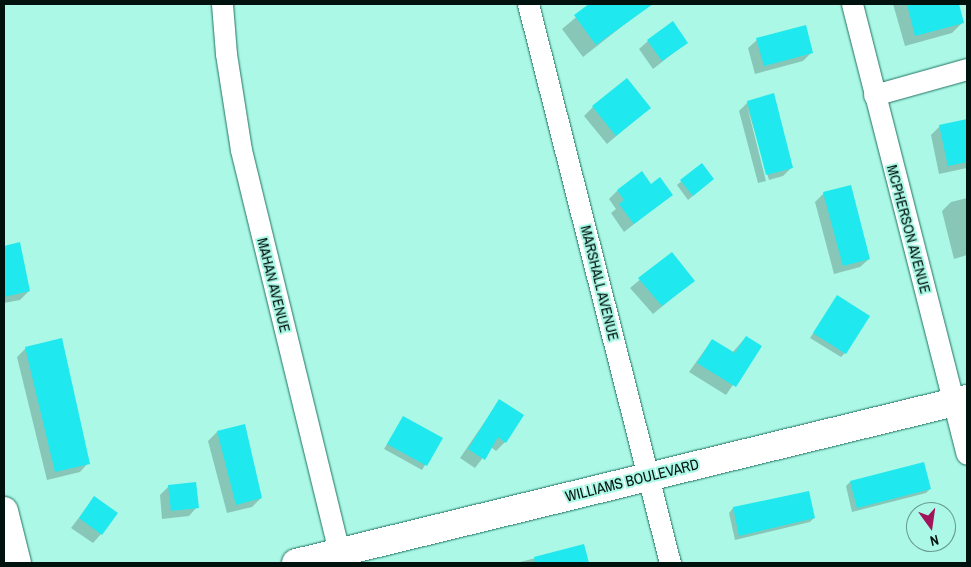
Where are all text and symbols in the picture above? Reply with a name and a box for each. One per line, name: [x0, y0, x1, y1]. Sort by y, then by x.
street label: MCPHERSON AVENUE: [883, 162, 935, 296]
street label: MARSHALL AVENUE: [577, 223, 623, 343]
street label: MAHAN AVENUE: [253, 236, 295, 334]
street label: WILLIAMS BOULEVARD: [563, 455, 701, 505]
north arrow: [906, 502, 956, 552]
text: N: [928, 531, 941, 550]

